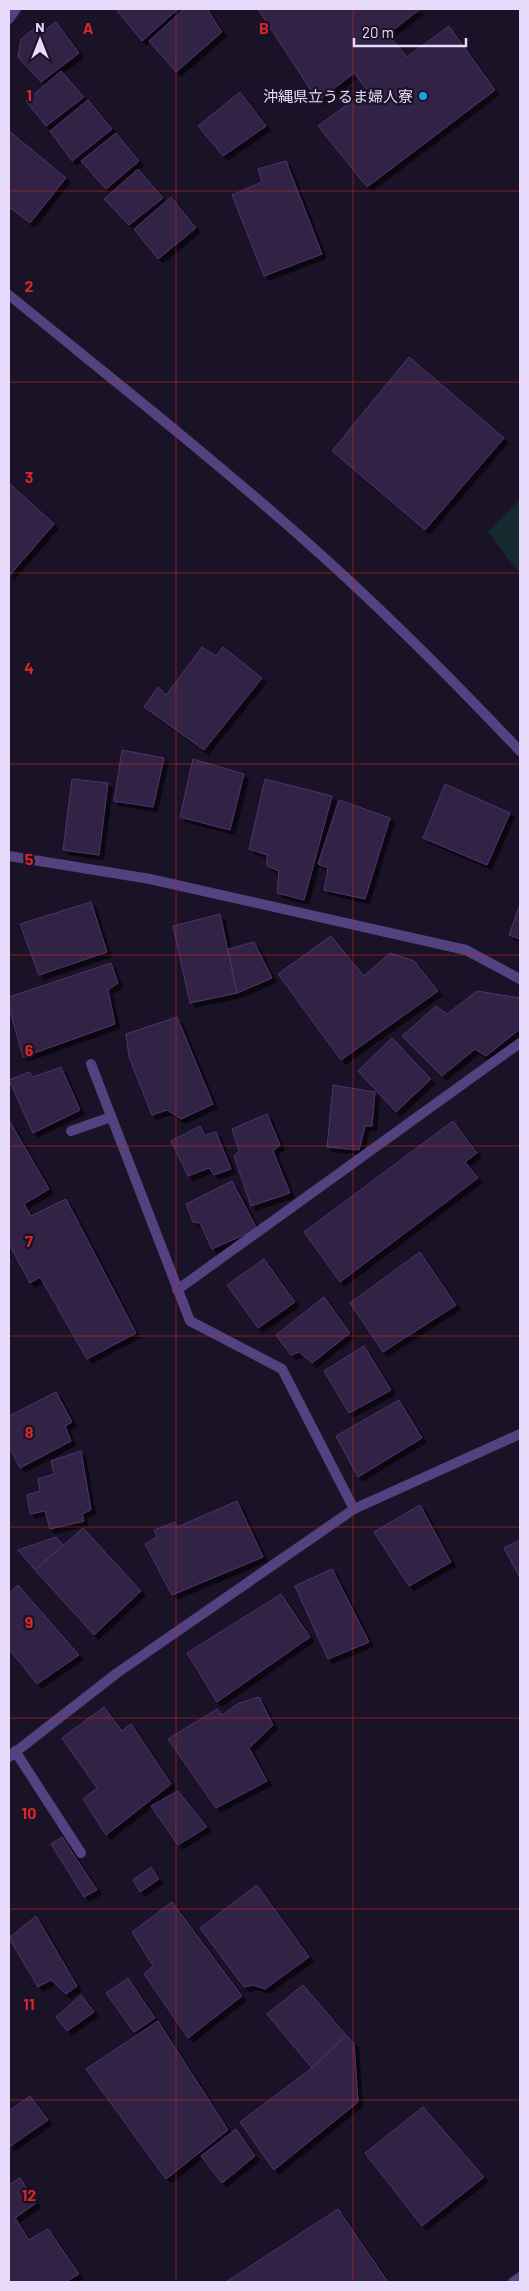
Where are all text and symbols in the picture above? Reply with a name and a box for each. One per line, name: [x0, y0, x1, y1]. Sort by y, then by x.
north arrow: [15, 15, 65, 65]
scale bar: [354, 15, 466, 47]
text: N: [35, 18, 45, 35]
text: A: [83, 18, 94, 37]
text: B: [259, 18, 269, 37]
text: 20 m: [362, 23, 394, 41]
text: 1: [26, 85, 32, 104]
place label: 沖縄県立うるま婦人寮: [263, 87, 413, 105]
marker: 沖縄県立うるま婦人寮: [417, 90, 429, 102]
text: 2: [25, 276, 34, 295]
text: 3: [25, 467, 33, 486]
text: 4: [24, 658, 34, 677]
text: 5: [25, 849, 34, 868]
text: 6: [25, 1040, 34, 1059]
text: 7: [25, 1231, 33, 1250]
text: 8: [25, 1422, 34, 1441]
text: 9: [25, 1612, 33, 1631]
text: 10: [22, 1803, 36, 1822]
text: 11: [23, 1994, 35, 2013]
text: 12: [22, 2185, 36, 2204]

